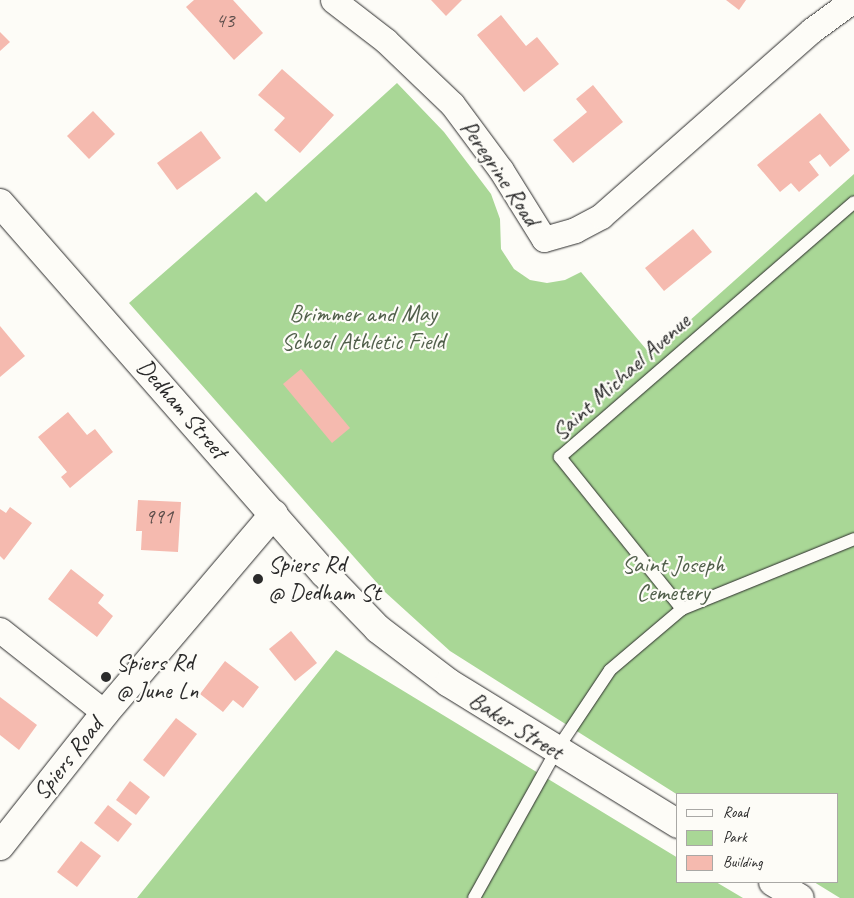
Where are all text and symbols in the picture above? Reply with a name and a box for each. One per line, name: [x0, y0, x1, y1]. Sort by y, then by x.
house number: 43: [216, 7, 234, 33]
street label: Peregrine Road: [454, 115, 546, 231]
park label: Brimmer and May School Athletic Field: [281, 300, 445, 356]
street label: Saint Michael Avenue: [546, 308, 696, 446]
street label: Dedham Street: [131, 353, 233, 465]
house number: 991: [145, 503, 173, 529]
place label: Spiers Rd @ Dedham St: [268, 551, 380, 607]
park label: Saint Joseph Cemetery: [622, 551, 724, 607]
marker: Spiers Rd @ Dedham St: [252, 573, 264, 585]
place label: Spiers Rd @ June Ln: [116, 649, 198, 705]
marker: Spiers Rd @ June Ln: [100, 671, 112, 683]
street label: Baker Street: [463, 686, 569, 766]
street label: Spiers Road: [27, 712, 109, 806]
legend: [676, 793, 839, 883]
text: Road: [723, 803, 748, 822]
text: Park: [723, 828, 747, 847]
text: Building: [723, 853, 762, 872]

